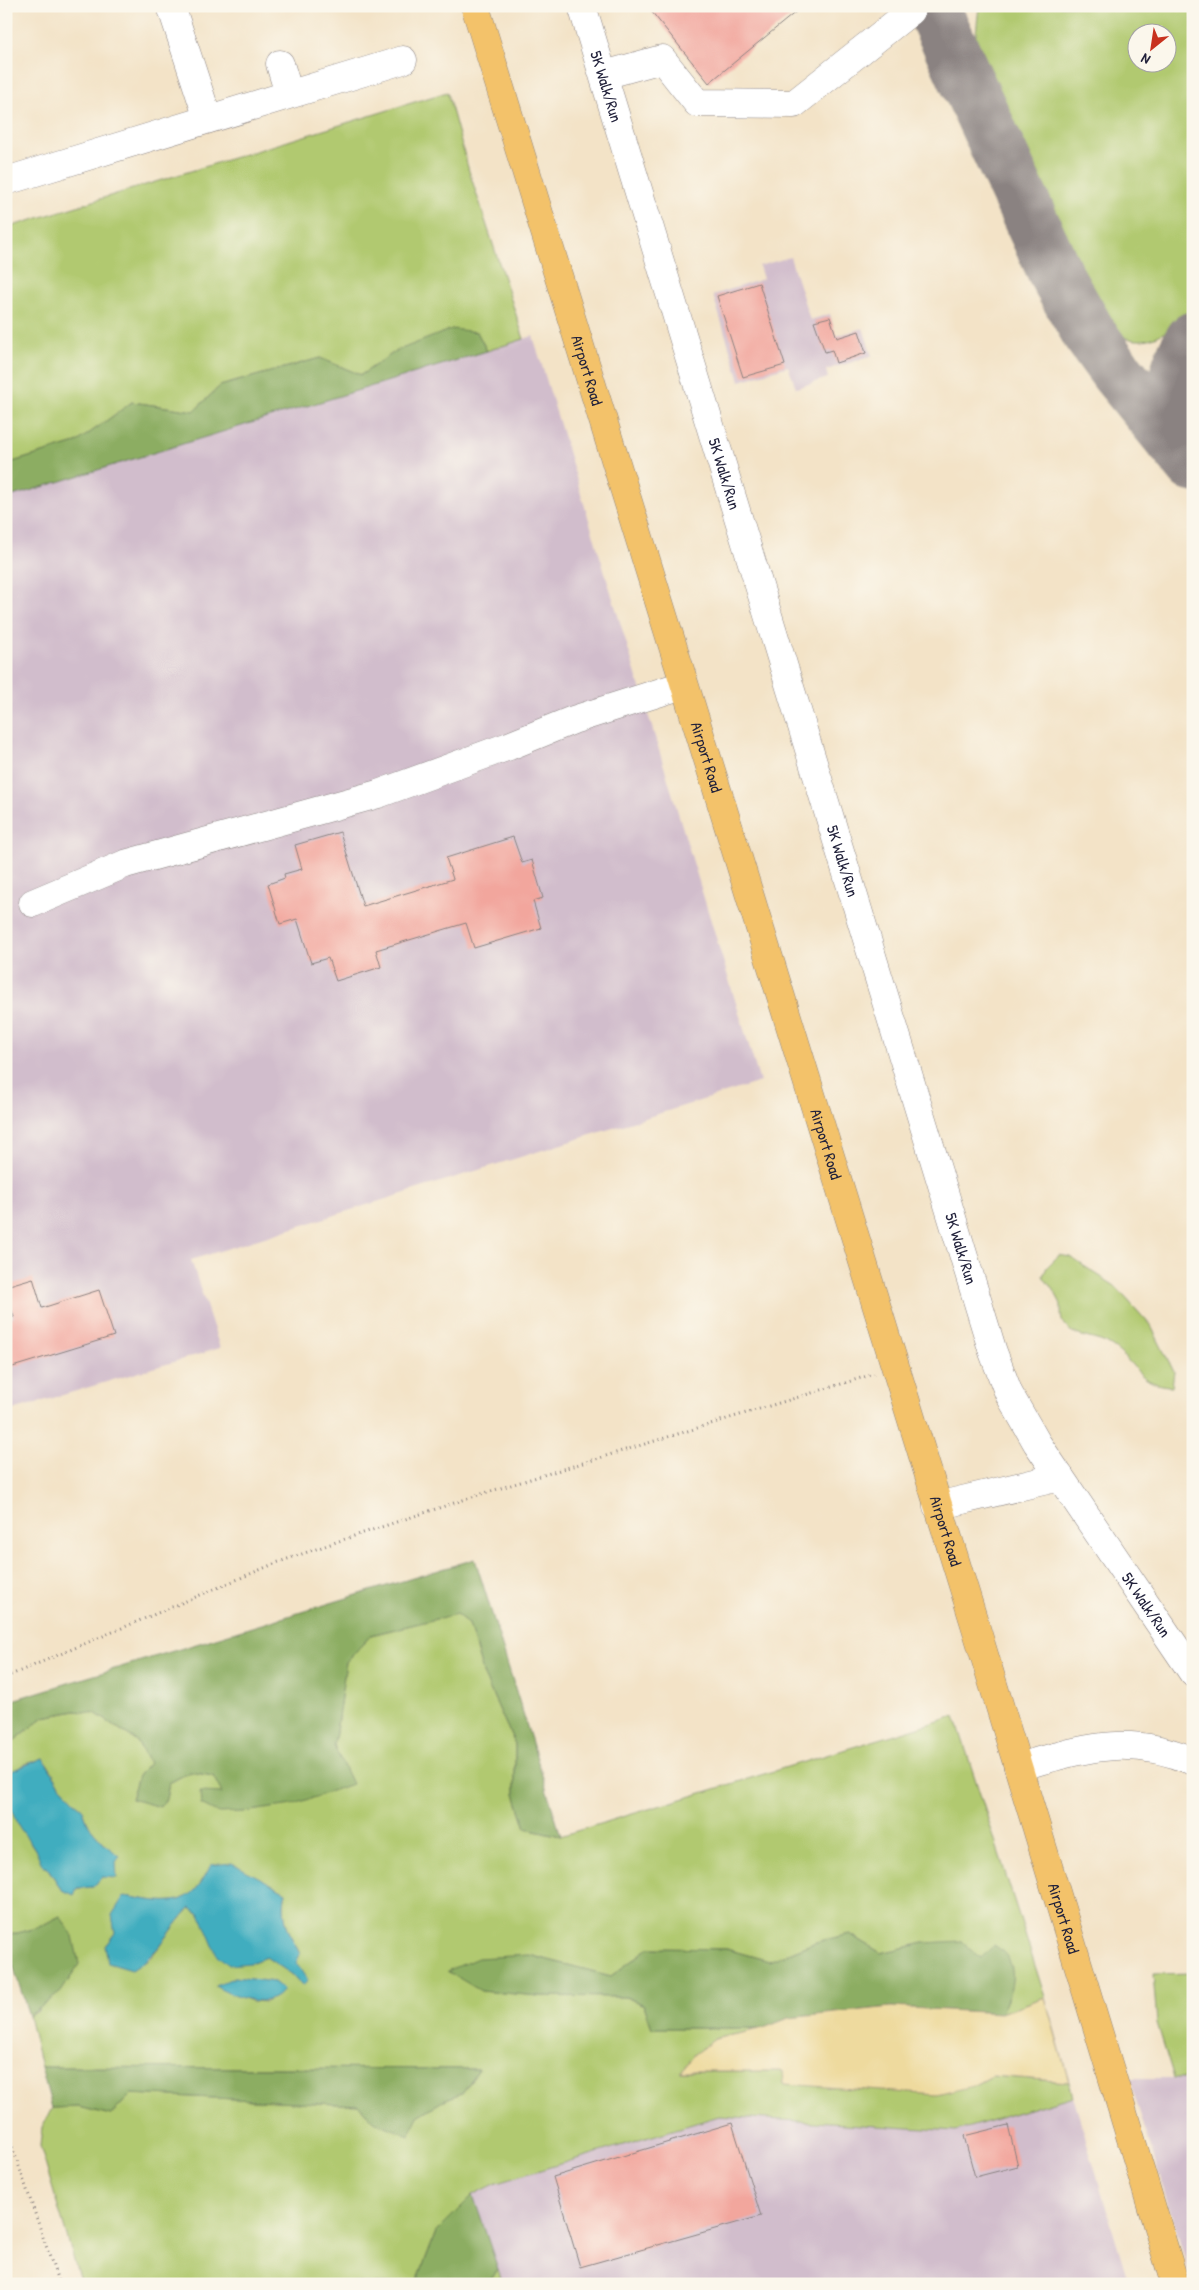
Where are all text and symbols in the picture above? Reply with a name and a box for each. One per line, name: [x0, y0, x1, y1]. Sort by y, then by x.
north arrow: [1126, 22, 1176, 72]
street label: 5K Walk/Run: [585, 48, 628, 125]
text: N: [1137, 49, 1153, 70]
street label: Airport Road: [566, 332, 609, 408]
street label: 5K Walk/Run: [704, 435, 746, 512]
street label: Airport Road: [686, 719, 728, 795]
street label: 5K Walk/Run: [822, 823, 864, 899]
street label: Airport Road: [805, 1106, 848, 1182]
street label: 5K Walk/Run: [940, 1210, 983, 1287]
street label: Airport Road: [925, 1493, 967, 1569]
street label: 5K Walk/Run: [1117, 1568, 1176, 1641]
street label: Airport Road: [1043, 1880, 1085, 1956]

